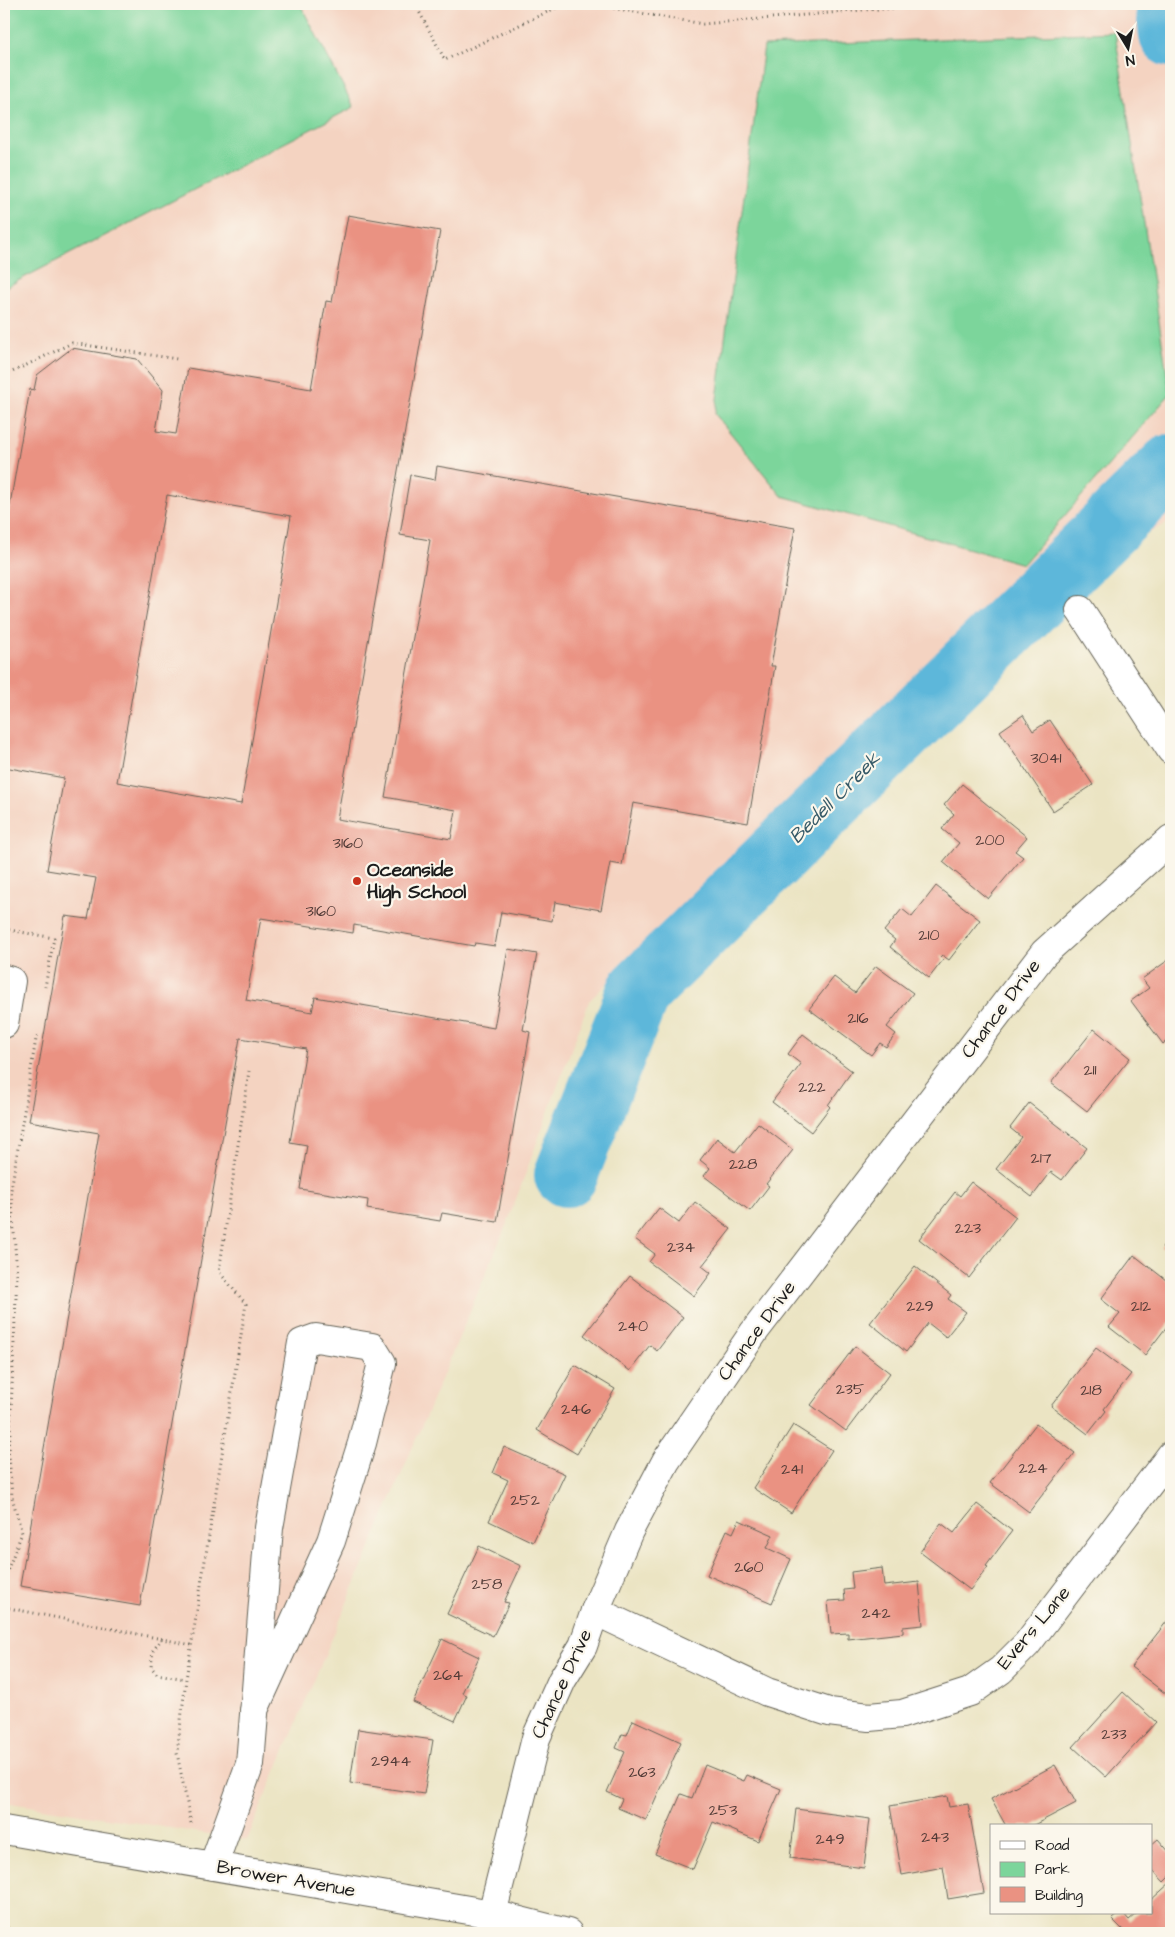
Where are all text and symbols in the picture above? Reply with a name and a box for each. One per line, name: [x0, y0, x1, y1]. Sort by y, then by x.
north arrow: [1102, 22, 1152, 72]
text: N: [1124, 49, 1136, 70]
water label: Bedell Creek: [783, 745, 888, 850]
house number: 3041: [1030, 747, 1062, 769]
house number: 200: [975, 829, 1005, 851]
house number: 3160: [333, 832, 363, 854]
place label: Oceanside High School: [367, 857, 466, 907]
marker: Oceanside High School: [351, 875, 363, 887]
house number: 3160: [306, 900, 336, 922]
house number: 210: [918, 924, 940, 946]
street label: Chance Drive: [955, 954, 1047, 1064]
house number: 216: [847, 1007, 869, 1029]
house number: 211: [1083, 1059, 1097, 1081]
house number: 222: [798, 1076, 826, 1098]
house number: 217: [1030, 1147, 1052, 1169]
house number: 228: [729, 1153, 757, 1175]
house number: 223: [955, 1217, 981, 1239]
house number: 234: [667, 1236, 695, 1258]
street label: Chance Drive: [711, 1275, 803, 1387]
house number: 229: [906, 1295, 934, 1317]
house number: 212: [1131, 1295, 1151, 1317]
house number: 240: [618, 1315, 648, 1337]
house number: 235: [836, 1378, 865, 1400]
house number: 218: [1080, 1379, 1102, 1401]
house number: 246: [561, 1398, 591, 1420]
house number: 224: [1018, 1457, 1048, 1479]
house number: 241: [781, 1458, 803, 1480]
house number: 252: [510, 1489, 540, 1511]
house number: 260: [734, 1556, 764, 1578]
house number: 258: [472, 1573, 502, 1595]
street label: Evers Lane: [991, 1580, 1077, 1676]
house number: 242: [861, 1602, 891, 1624]
street label: Chance Drive: [525, 1625, 599, 1743]
house number: 264: [433, 1664, 463, 1686]
house number: 233: [1101, 1723, 1127, 1745]
house number: 2944: [371, 1750, 411, 1772]
house number: 263: [628, 1761, 656, 1783]
house number: 253: [709, 1799, 737, 1821]
legend: [990, 1824, 1152, 1914]
house number: 243: [921, 1826, 949, 1848]
house number: 249: [815, 1828, 845, 1850]
text: Road: [1035, 1835, 1070, 1856]
street label: Brower Avenue: [215, 1854, 357, 1904]
text: Park: [1035, 1859, 1070, 1880]
text: Building: [1035, 1885, 1083, 1907]

